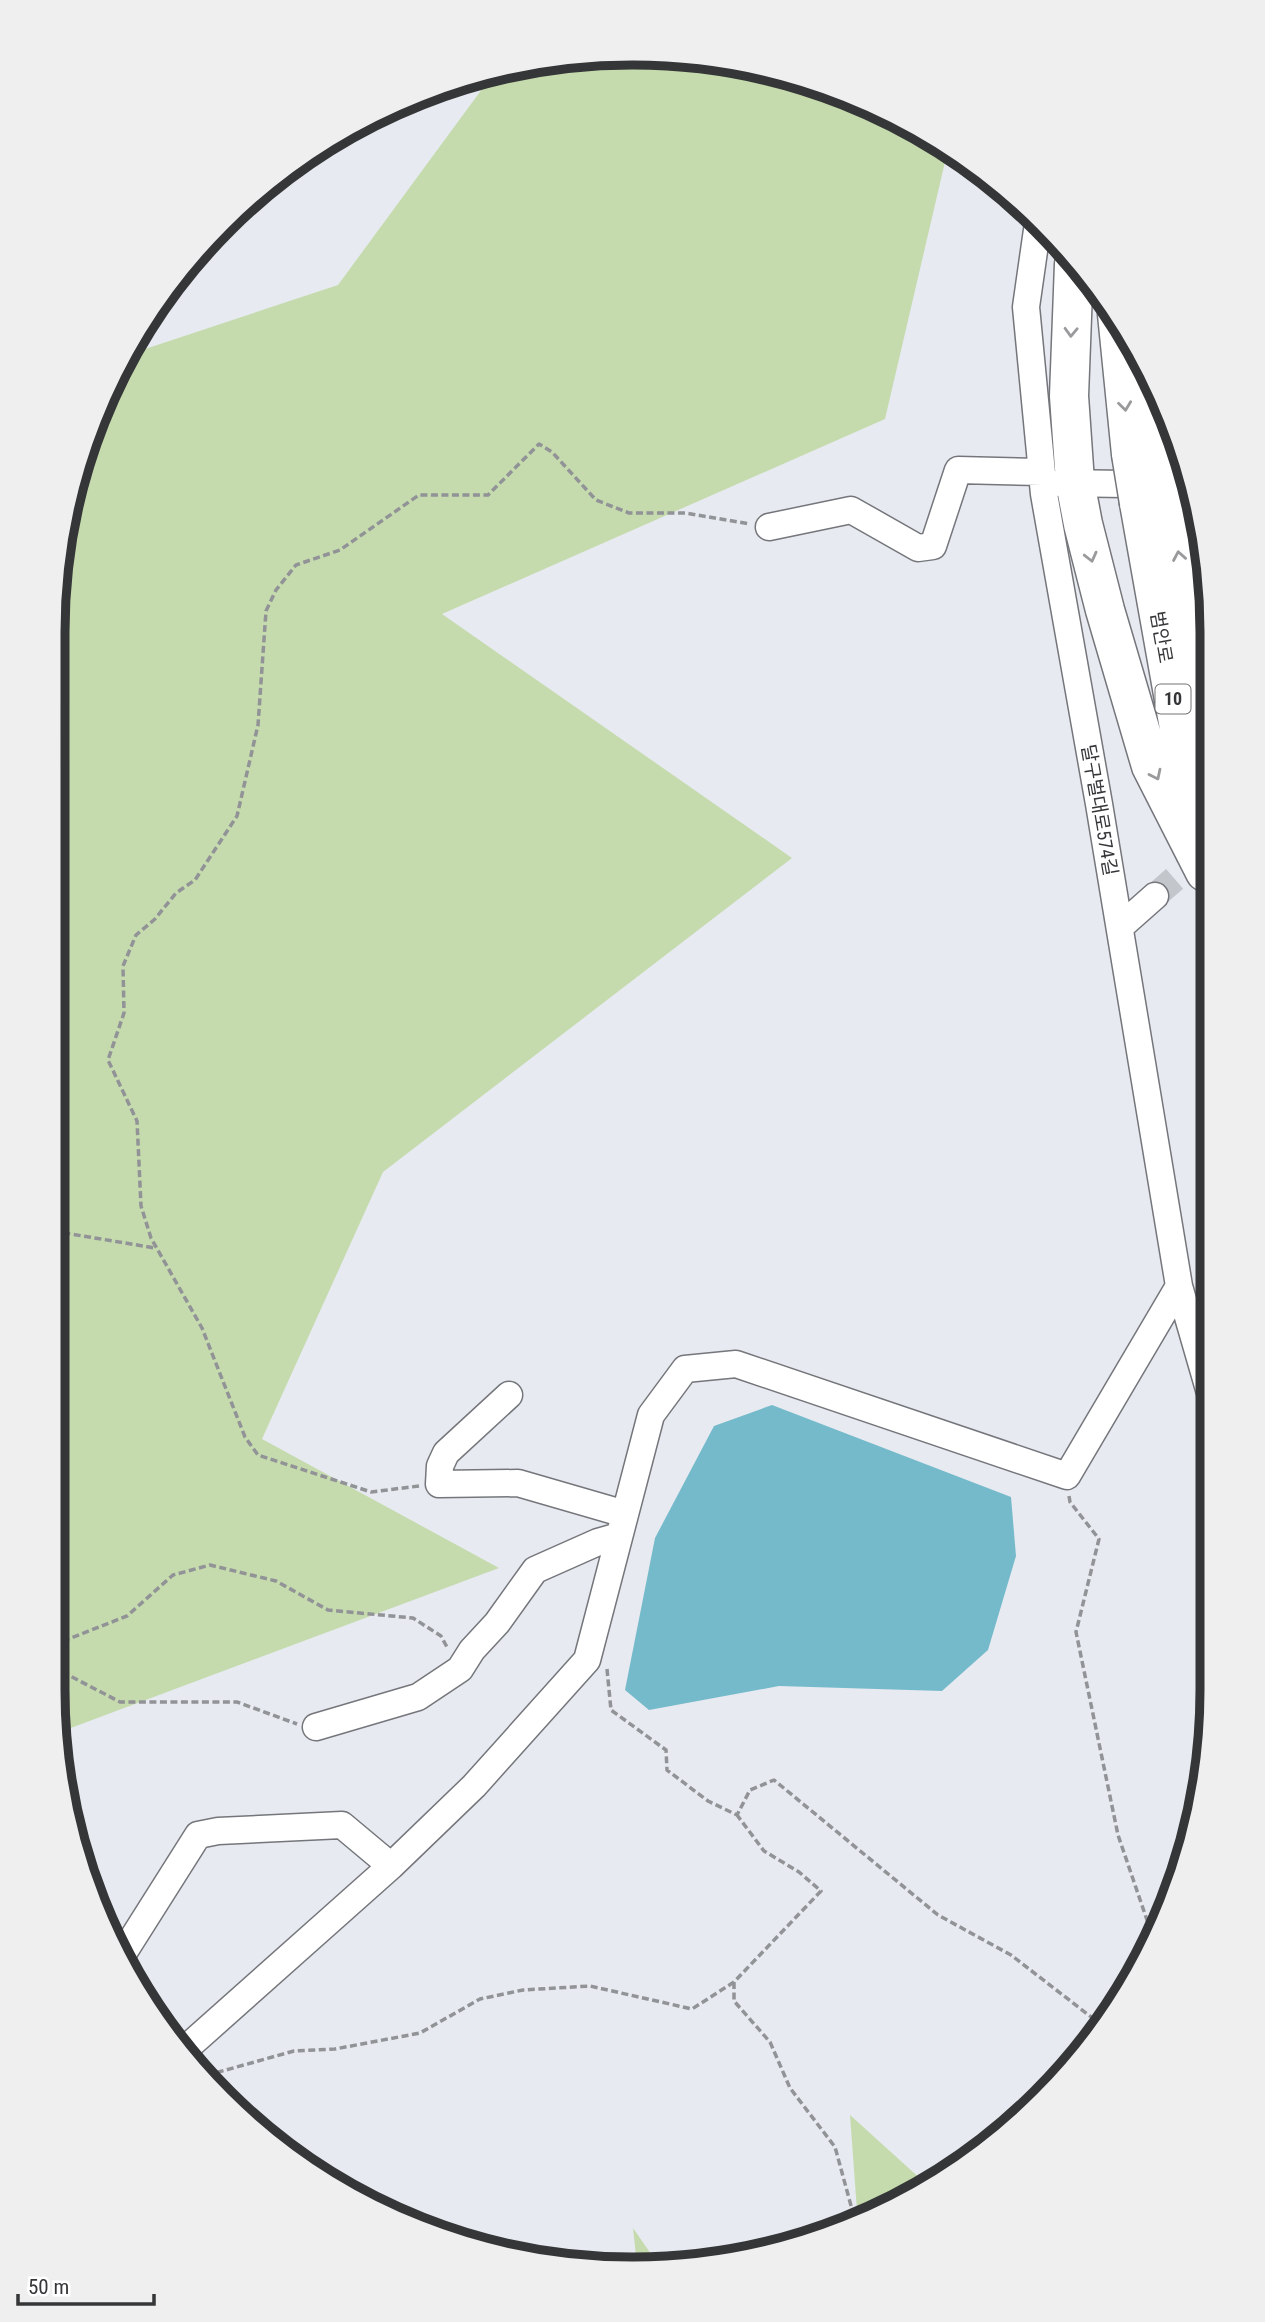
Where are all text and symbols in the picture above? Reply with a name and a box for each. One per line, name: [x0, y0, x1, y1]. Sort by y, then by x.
one-way arrow: [1064, 327, 1079, 338]
one-way arrow: [1118, 400, 1133, 412]
one-way arrow: [1172, 550, 1187, 562]
one-way arrow: [1083, 551, 1098, 563]
street label: 범안로: [1146, 609, 1177, 665]
road number: 10: [1156, 684, 1190, 714]
street label: 달구벌대로574길: [1077, 743, 1122, 878]
one-way arrow: [1147, 768, 1161, 780]
scale bar: [18, 2262, 154, 2306]
text: 50 m: [28, 2275, 69, 2299]

